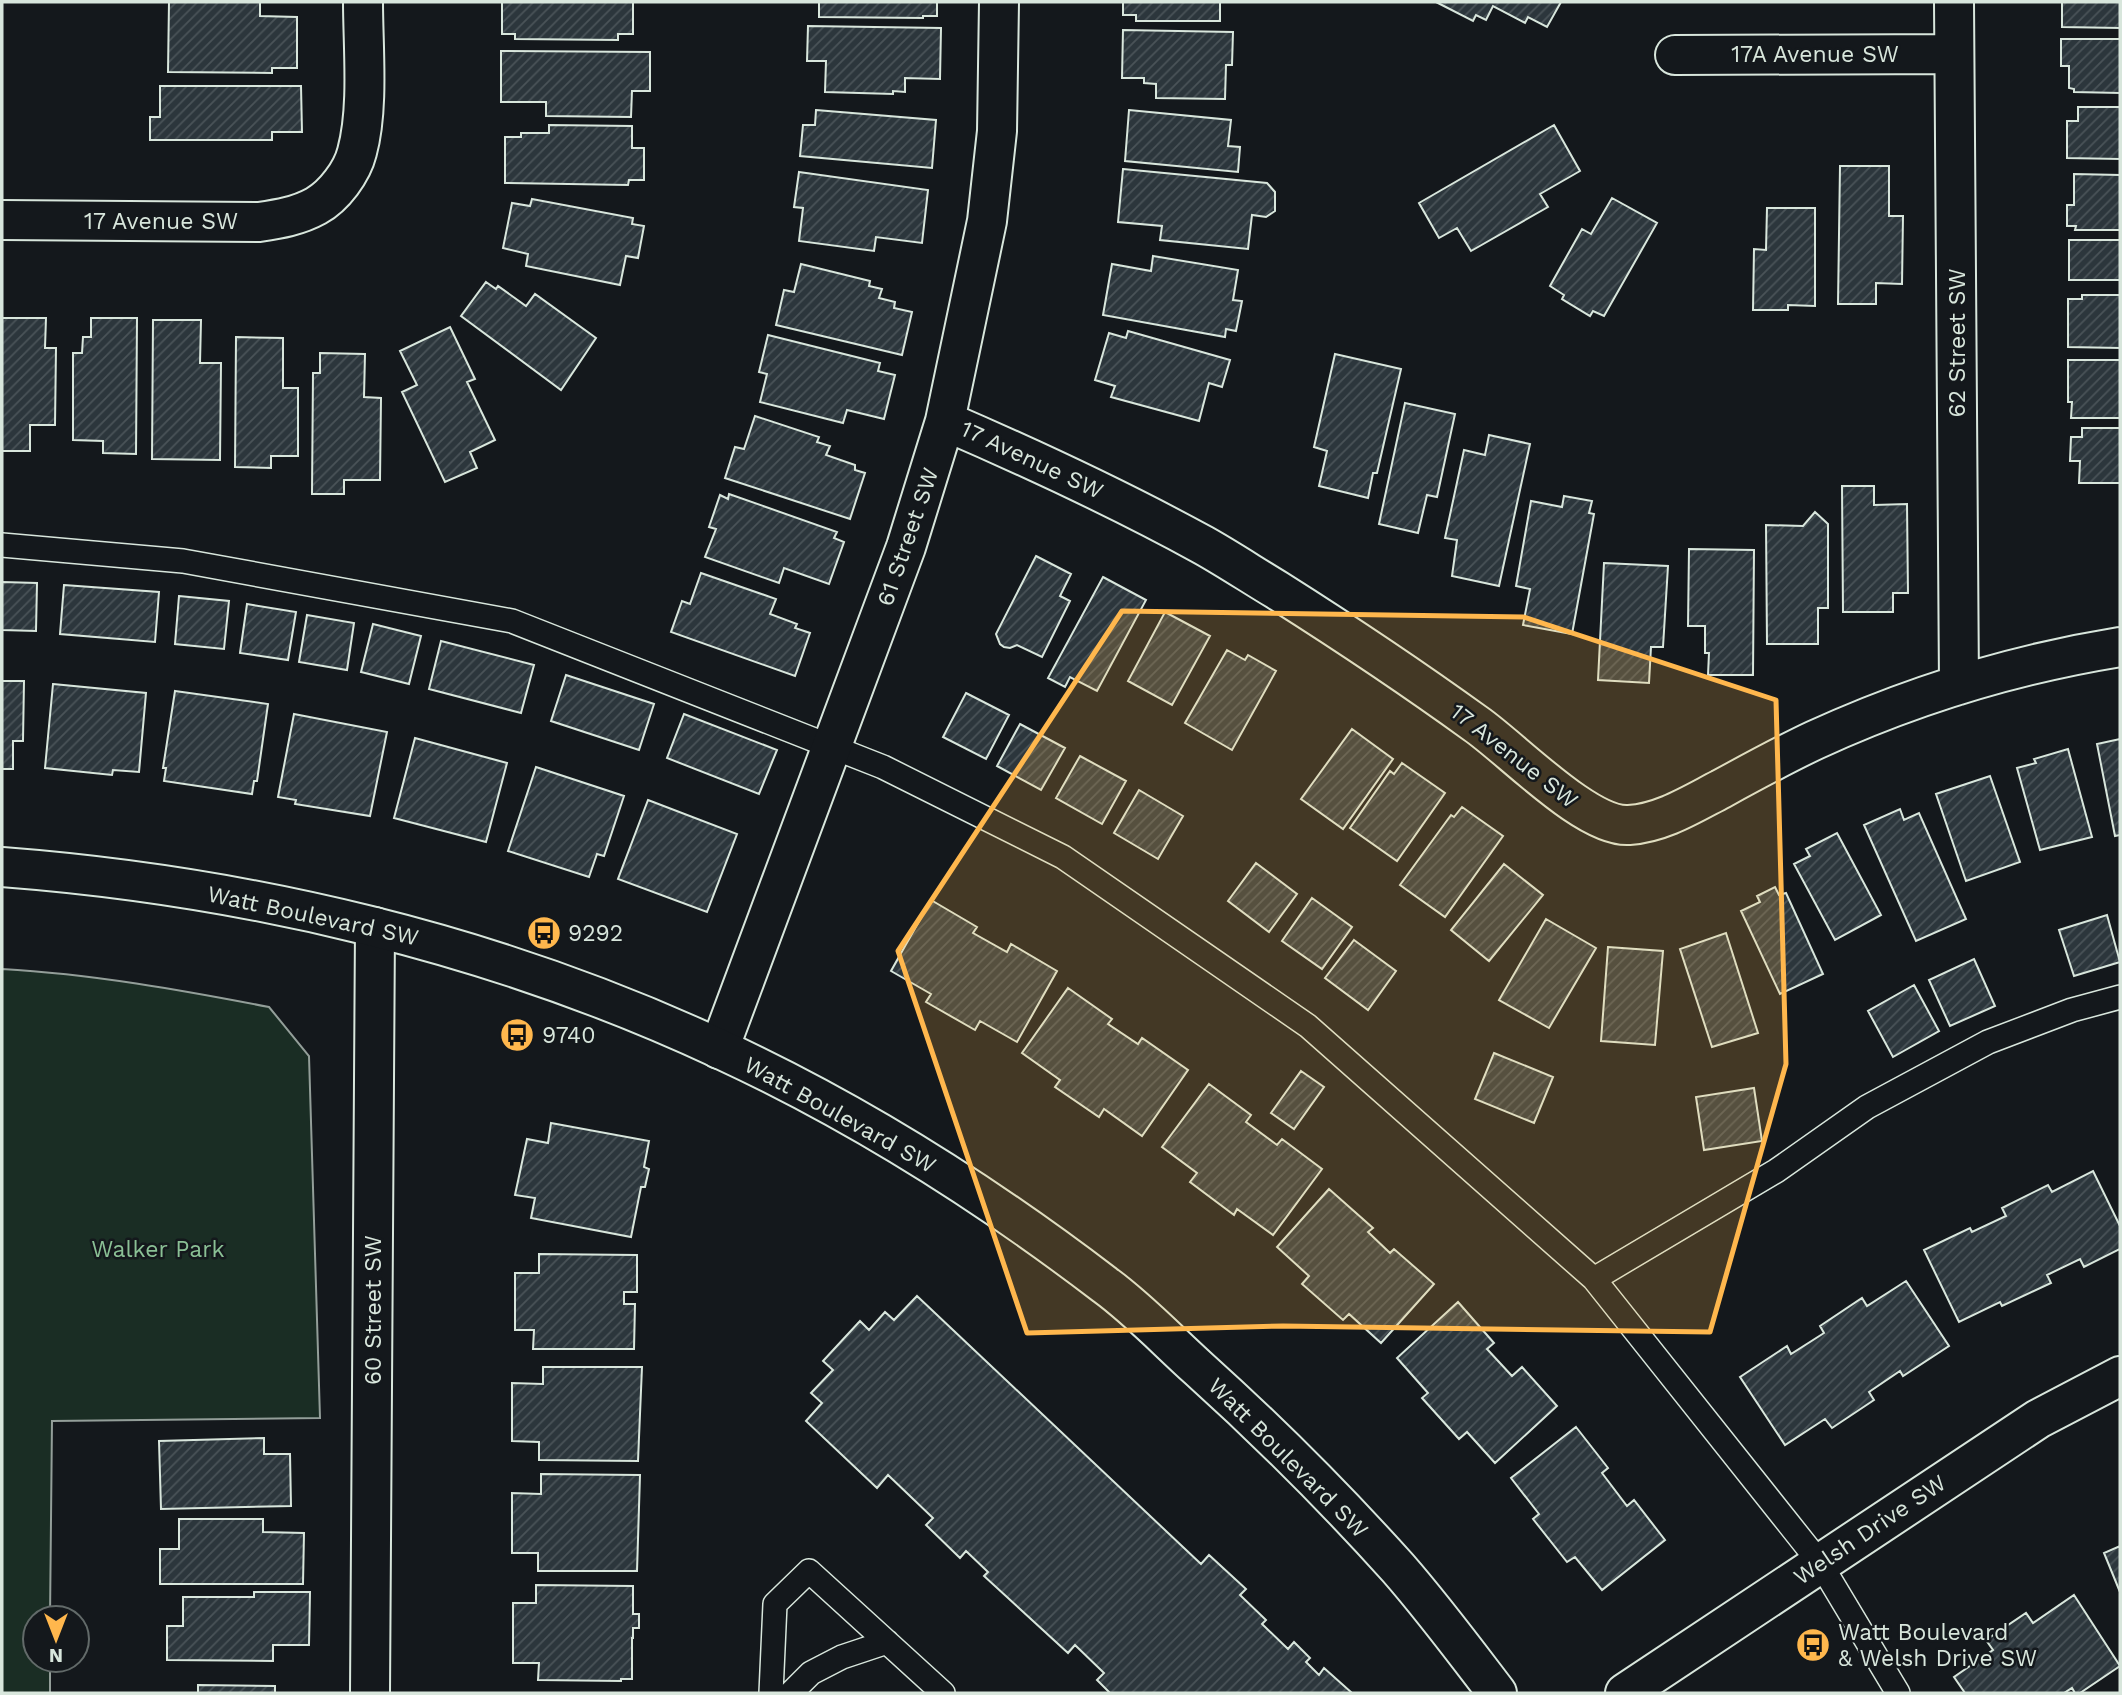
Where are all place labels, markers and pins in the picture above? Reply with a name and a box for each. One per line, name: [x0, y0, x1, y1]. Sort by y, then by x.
bus stop icon: 9292: [525, 914, 563, 952]
place label: 9292: [568, 920, 623, 947]
bus stop icon: 9740: [498, 1016, 536, 1054]
place label: 9740: [542, 1022, 595, 1049]
place label: Watt Boulevard & Welsh Drive SW: [1838, 1619, 2037, 1672]
bus stop icon: Watt Boulevard & Welsh Drive SW: [1794, 1626, 1832, 1664]

